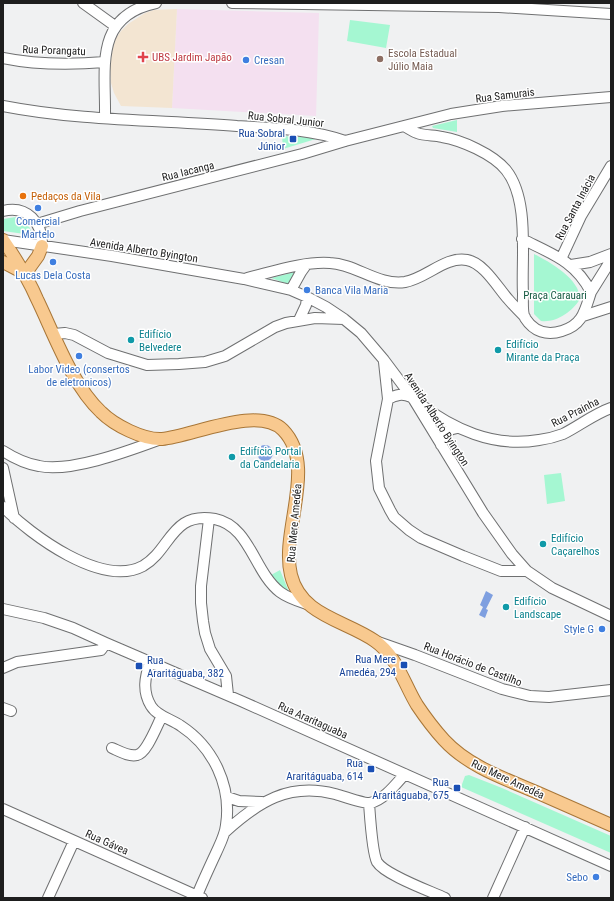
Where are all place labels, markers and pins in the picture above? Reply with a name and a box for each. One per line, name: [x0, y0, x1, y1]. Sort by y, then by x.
place label: Escola Estadual Júlio Maia: [388, 47, 457, 73]
marker: UBS Jardim Japão: [137, 51, 149, 63]
place label: UBS Jardim Japão: [152, 51, 232, 64]
place label: Cresan: [254, 54, 284, 67]
marker: Escola Estadual Júlio Maia: [375, 54, 385, 64]
marker: Cresan: [241, 55, 251, 65]
place label: Rua Sobral Júnior: [238, 127, 286, 153]
marker: Rua Sobral Júnior: [288, 134, 298, 144]
place label: Pedaços da Vila: [31, 190, 101, 203]
marker: Pedaços da Vila: [18, 191, 28, 201]
marker: Comercial Martelo: [33, 203, 43, 213]
place label: Comercial Martelo: [16, 215, 60, 241]
marker: Lucas Dela Costa: [48, 257, 58, 267]
place label: Lucas Dela Costa: [15, 269, 91, 282]
place label: Banca Vila Maria: [315, 284, 388, 297]
marker: Banca Vila Maria: [302, 285, 312, 295]
place label: Edifício Belvedere: [139, 328, 182, 354]
marker: Edifício Belvedere: [126, 335, 136, 345]
place label: Edifício Mirante da Praça: [506, 338, 580, 364]
marker: Edifício Mirante da Praça: [493, 345, 503, 355]
marker: Labor Video (consertos de eletronicos): [74, 351, 84, 361]
place label: Labor Video (consertos de eletronicos): [28, 363, 130, 389]
place label: Edifício Portal da Candelaria: [240, 445, 301, 471]
marker: Edifício Portal da Candelaria: [227, 452, 237, 462]
place label: Edifício Caçarelhos: [551, 532, 600, 558]
marker: Edifício Caçarelhos: [538, 539, 548, 549]
place label: Edifício Landscape: [514, 595, 561, 621]
marker: Edifício Landscape: [501, 602, 511, 612]
place label: Style G: [564, 623, 594, 636]
marker: Style G: [597, 624, 607, 634]
place label: Rua Mere Amedéa, 294: [339, 653, 397, 679]
place label: Rua Araritáguaba, 382: [147, 654, 224, 680]
marker: Rua Mere Amedéa, 294: [399, 660, 409, 670]
marker: Rua Araritáguaba, 382: [134, 661, 144, 671]
place label: Rua Araritáguaba, 614: [286, 757, 364, 783]
marker: Rua Araritáguaba, 614: [366, 764, 376, 774]
place label: Rua Araritáguaba, 675: [372, 776, 449, 802]
marker: Rua Araritáguaba, 675: [452, 783, 462, 793]
place label: Sebo: [566, 871, 588, 884]
marker: Sebo: [591, 872, 601, 882]

